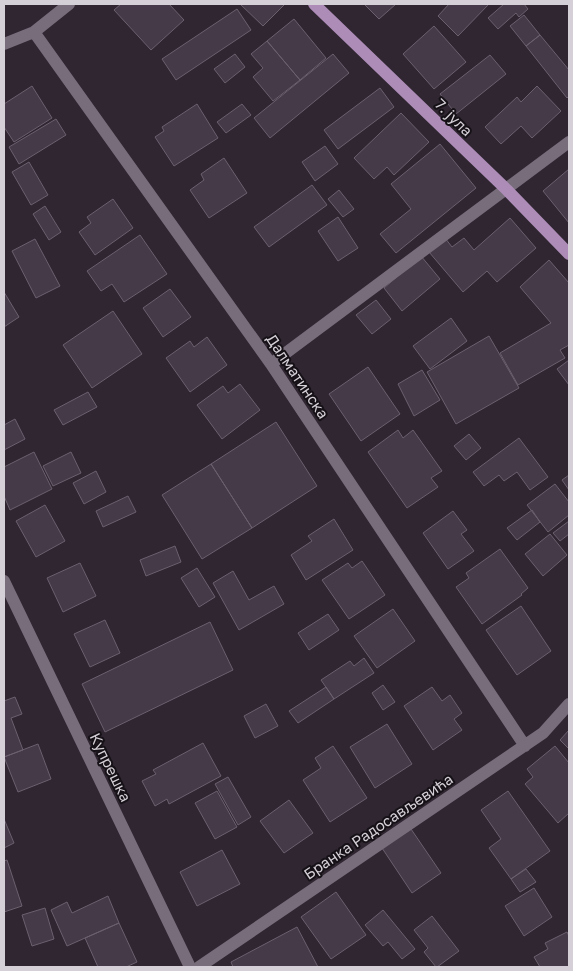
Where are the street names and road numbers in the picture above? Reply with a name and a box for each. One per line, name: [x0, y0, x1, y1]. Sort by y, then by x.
street label: 7. јула: [432, 95, 476, 139]
street label: Далматинска: [263, 330, 333, 422]
street label: Купрешка: [87, 730, 135, 804]
street label: Бранка Радосављевића: [300, 769, 456, 883]

